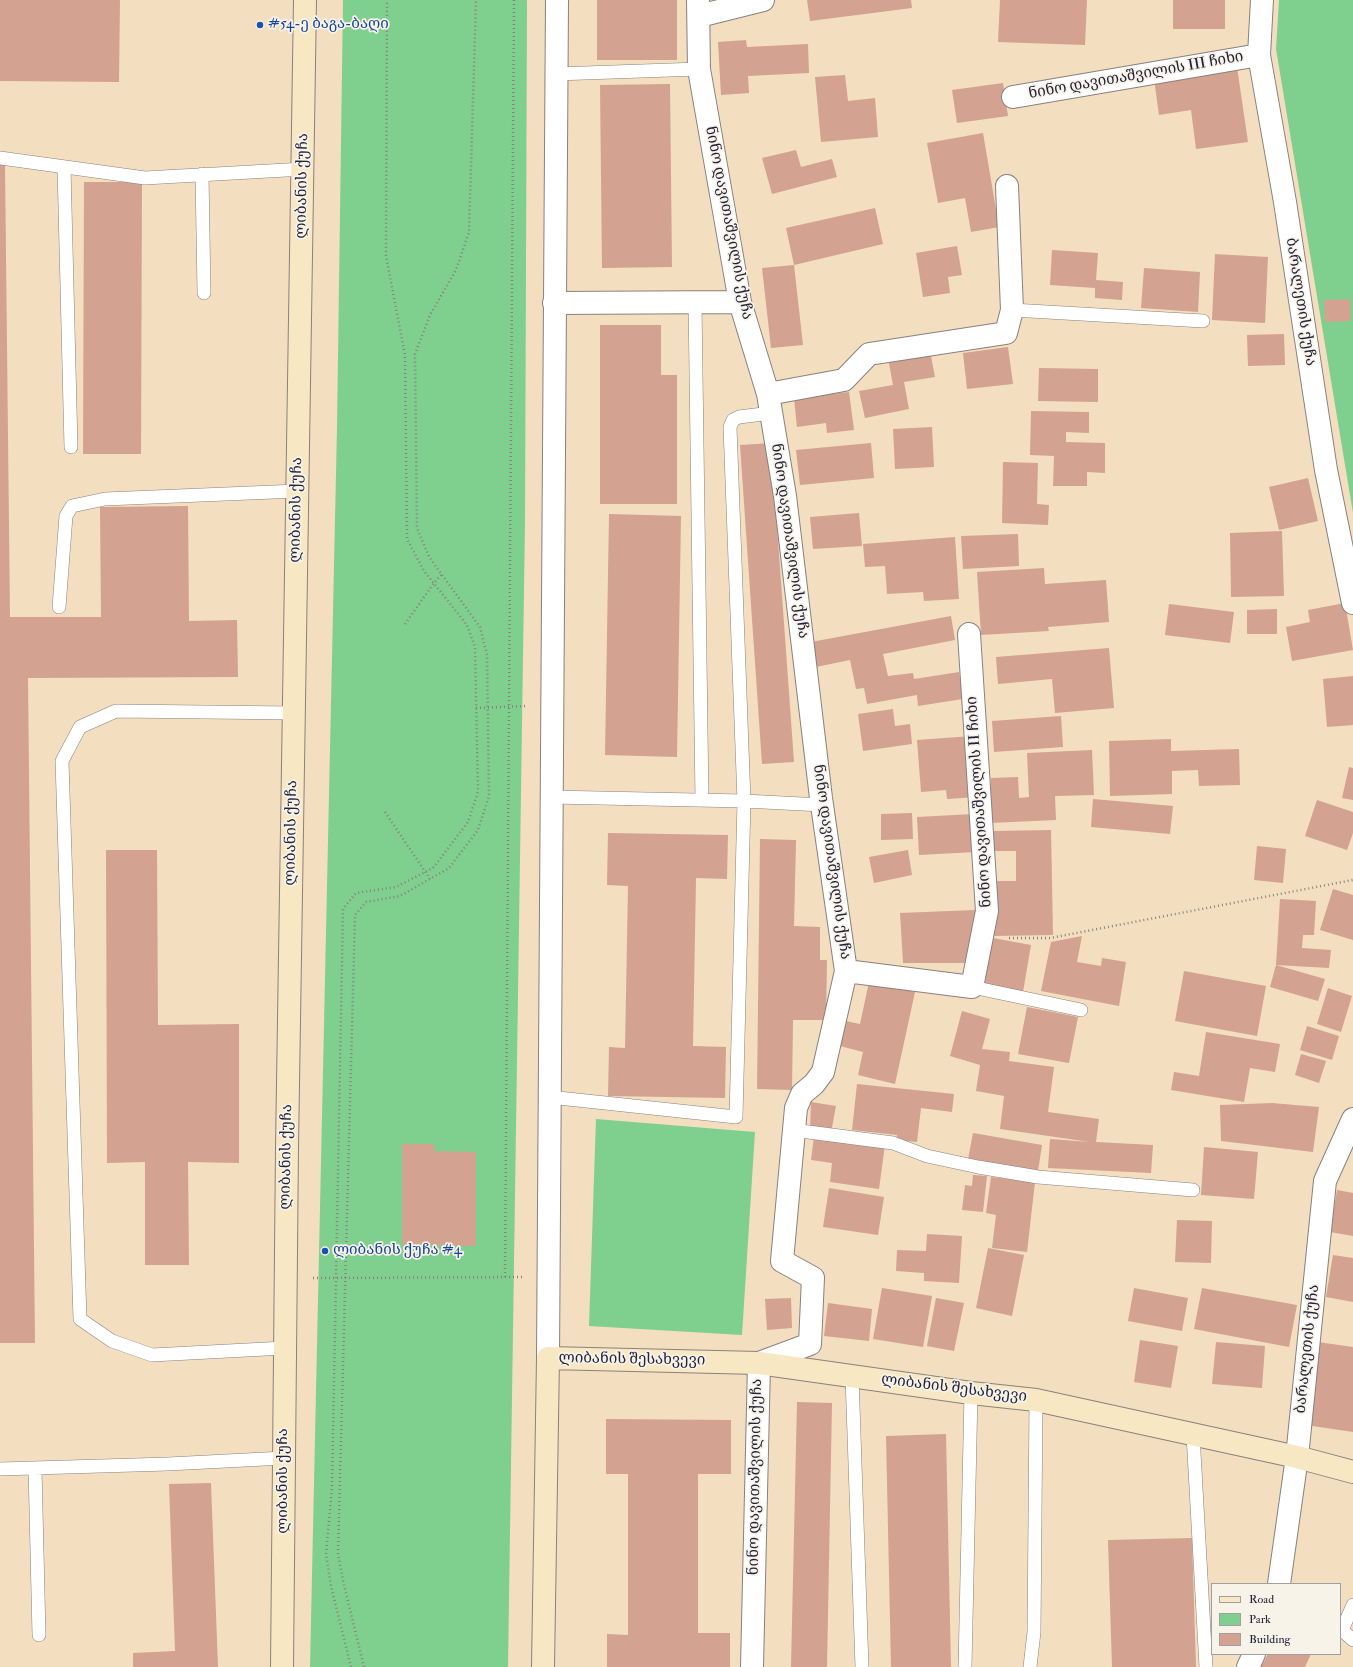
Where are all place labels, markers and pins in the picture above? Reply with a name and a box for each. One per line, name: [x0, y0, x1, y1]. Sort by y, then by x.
place label: #54-ე ბაგა-ბაღი: [268, 16, 389, 34]
marker: #54-ე ბაგა-ბაღი: [255, 20, 265, 30]
place label: ლიბანის ქუჩა #4: [333, 1242, 462, 1260]
marker: ლიბანის ქუჩა #4: [320, 1246, 330, 1256]

